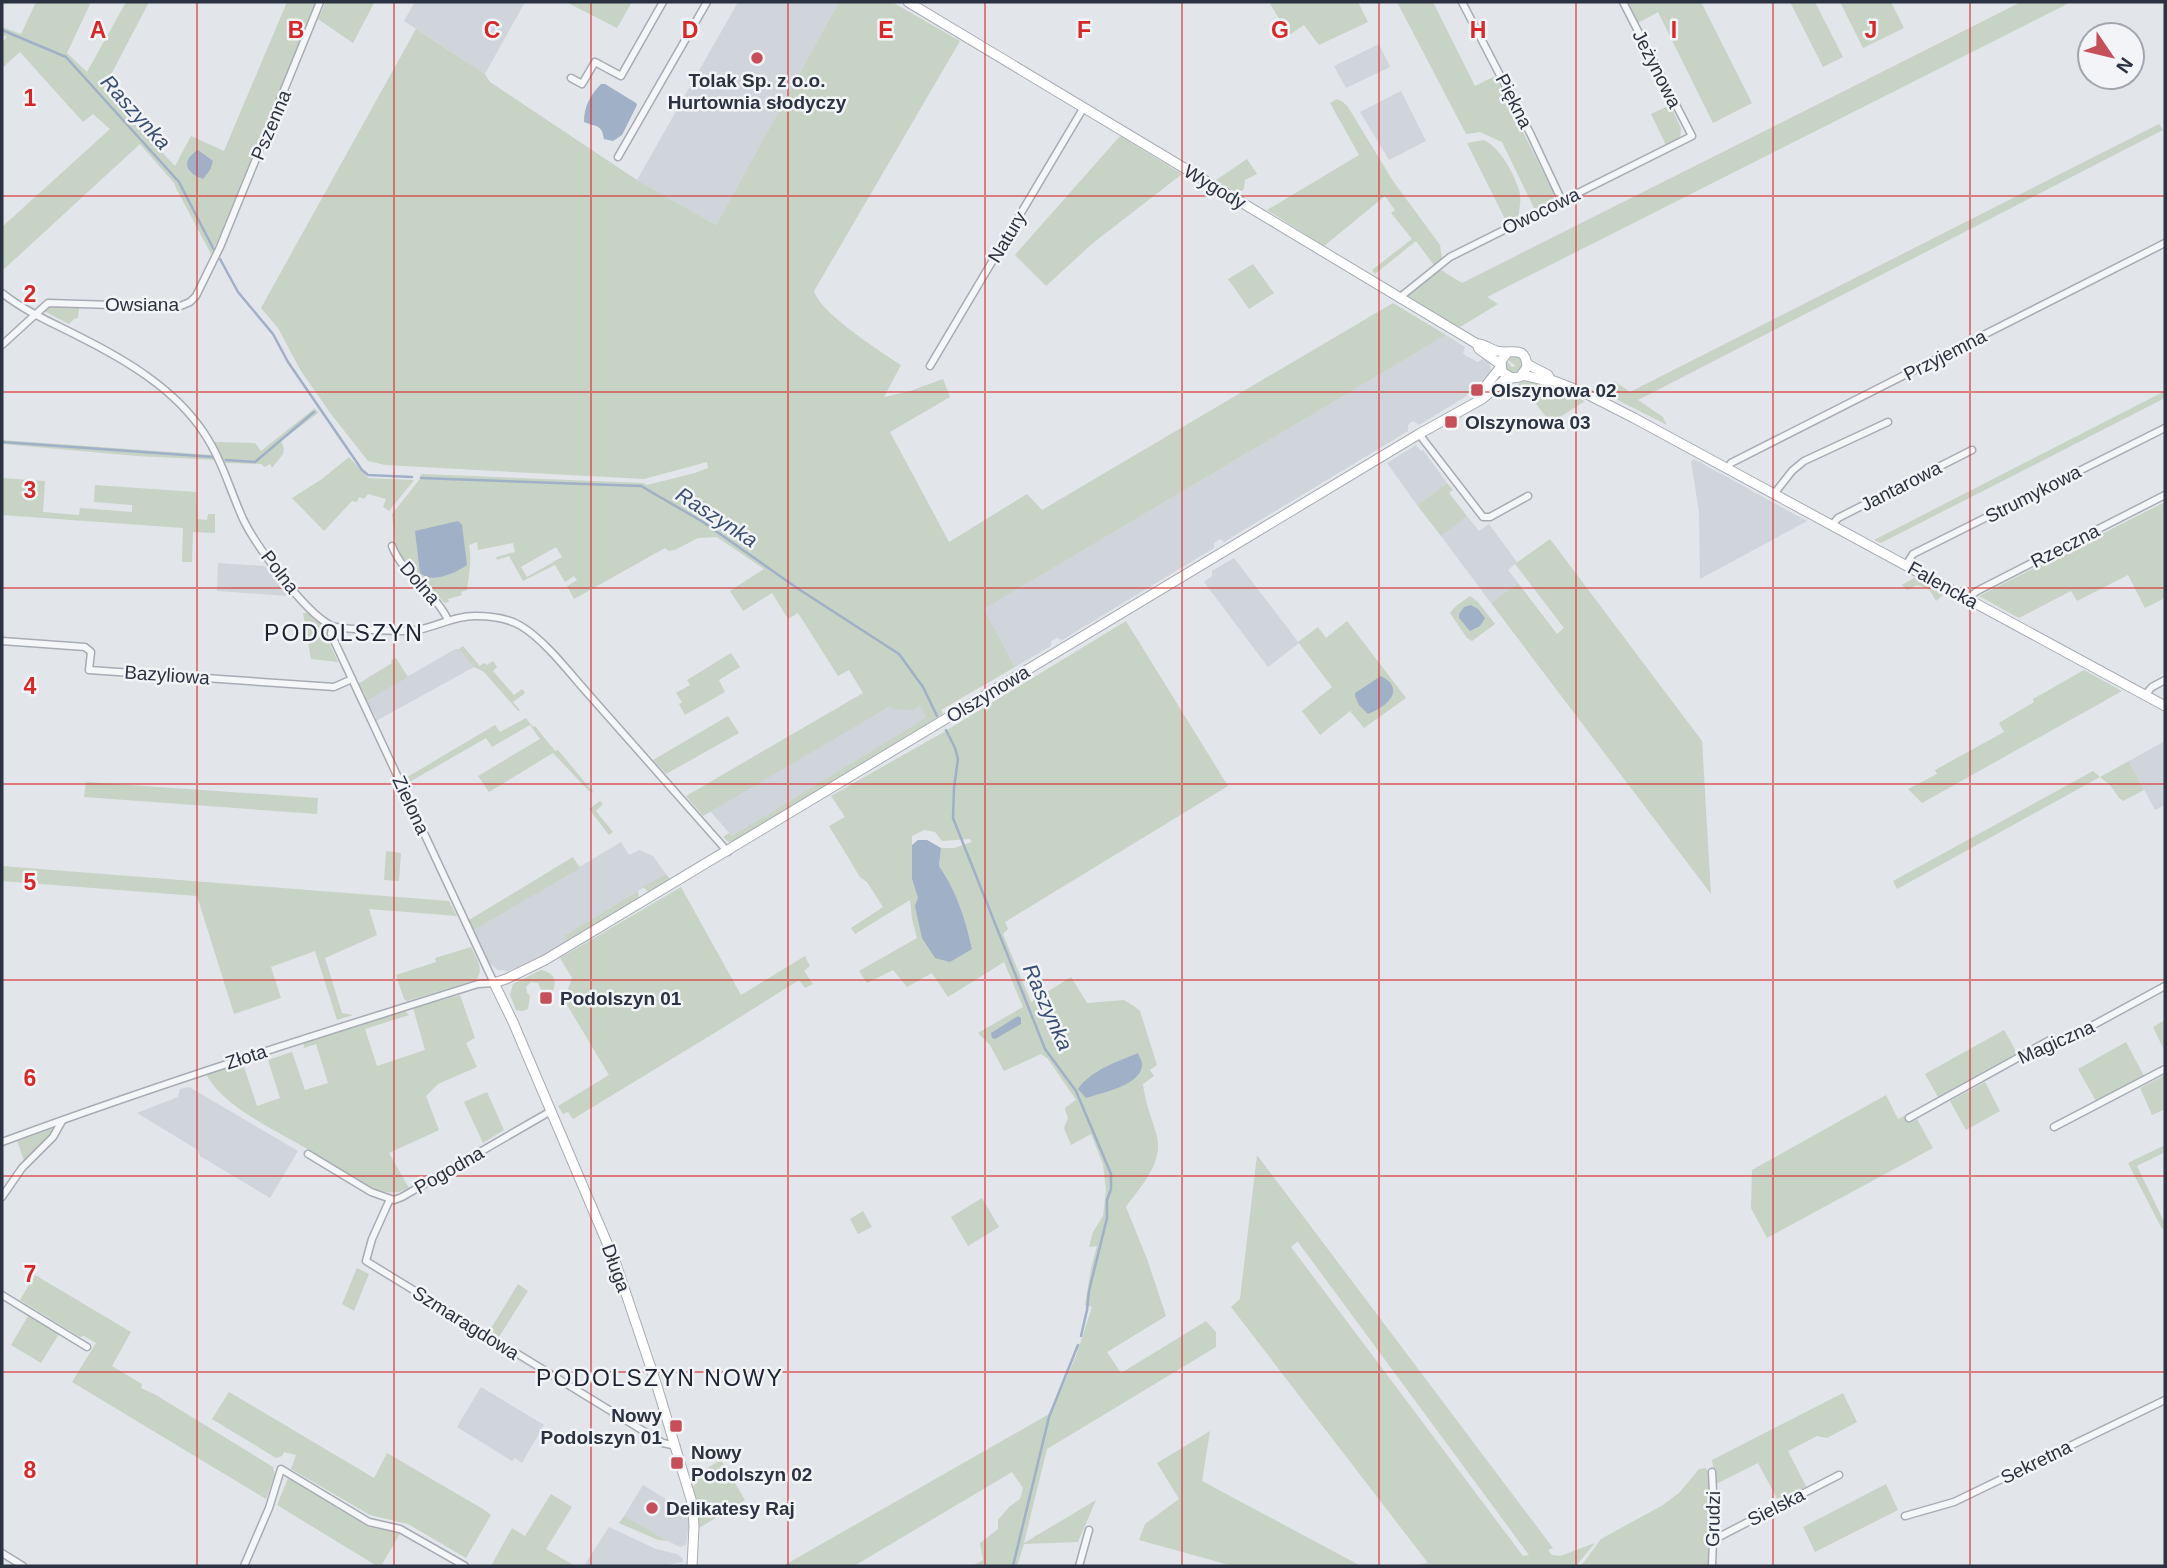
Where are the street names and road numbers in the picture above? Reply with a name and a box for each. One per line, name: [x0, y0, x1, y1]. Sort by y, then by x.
street label: Jeżynowa: [1628, 27, 1686, 112]
street label: Piękna: [1491, 70, 1537, 132]
street label: Pszenna: [247, 86, 295, 163]
street label: Wygody: [1180, 160, 1250, 214]
street label: Owocowa: [1499, 183, 1583, 239]
street label: Natury: [984, 207, 1031, 266]
street label: Owsiana: [105, 294, 179, 315]
street label: Przyjemna: [1900, 325, 1990, 385]
street label: Jantarowa: [1857, 457, 1945, 515]
street label: Strumykowa: [1982, 461, 2085, 527]
street label: Rzeczna: [2027, 520, 2103, 572]
street label: Polna: [257, 546, 303, 598]
street label: Dolna: [396, 557, 444, 609]
street label: Falencka: [1904, 557, 1982, 613]
street label: Olszynowa: [943, 661, 1034, 727]
street label: Bazyliowa: [124, 662, 211, 688]
street label: Zielona: [388, 772, 434, 838]
street label: Magiczna: [2015, 1016, 2098, 1068]
street label: Złota: [223, 1040, 270, 1074]
street label: Pogodna: [411, 1142, 488, 1198]
street label: Długa: [598, 1241, 635, 1295]
street label: Szmaragdowa: [409, 1282, 523, 1364]
street label: Sekretna: [1997, 1436, 2075, 1488]
street label: Sielska: [1744, 1484, 1808, 1530]
street label: Grudzi: [1702, 1491, 1724, 1547]

